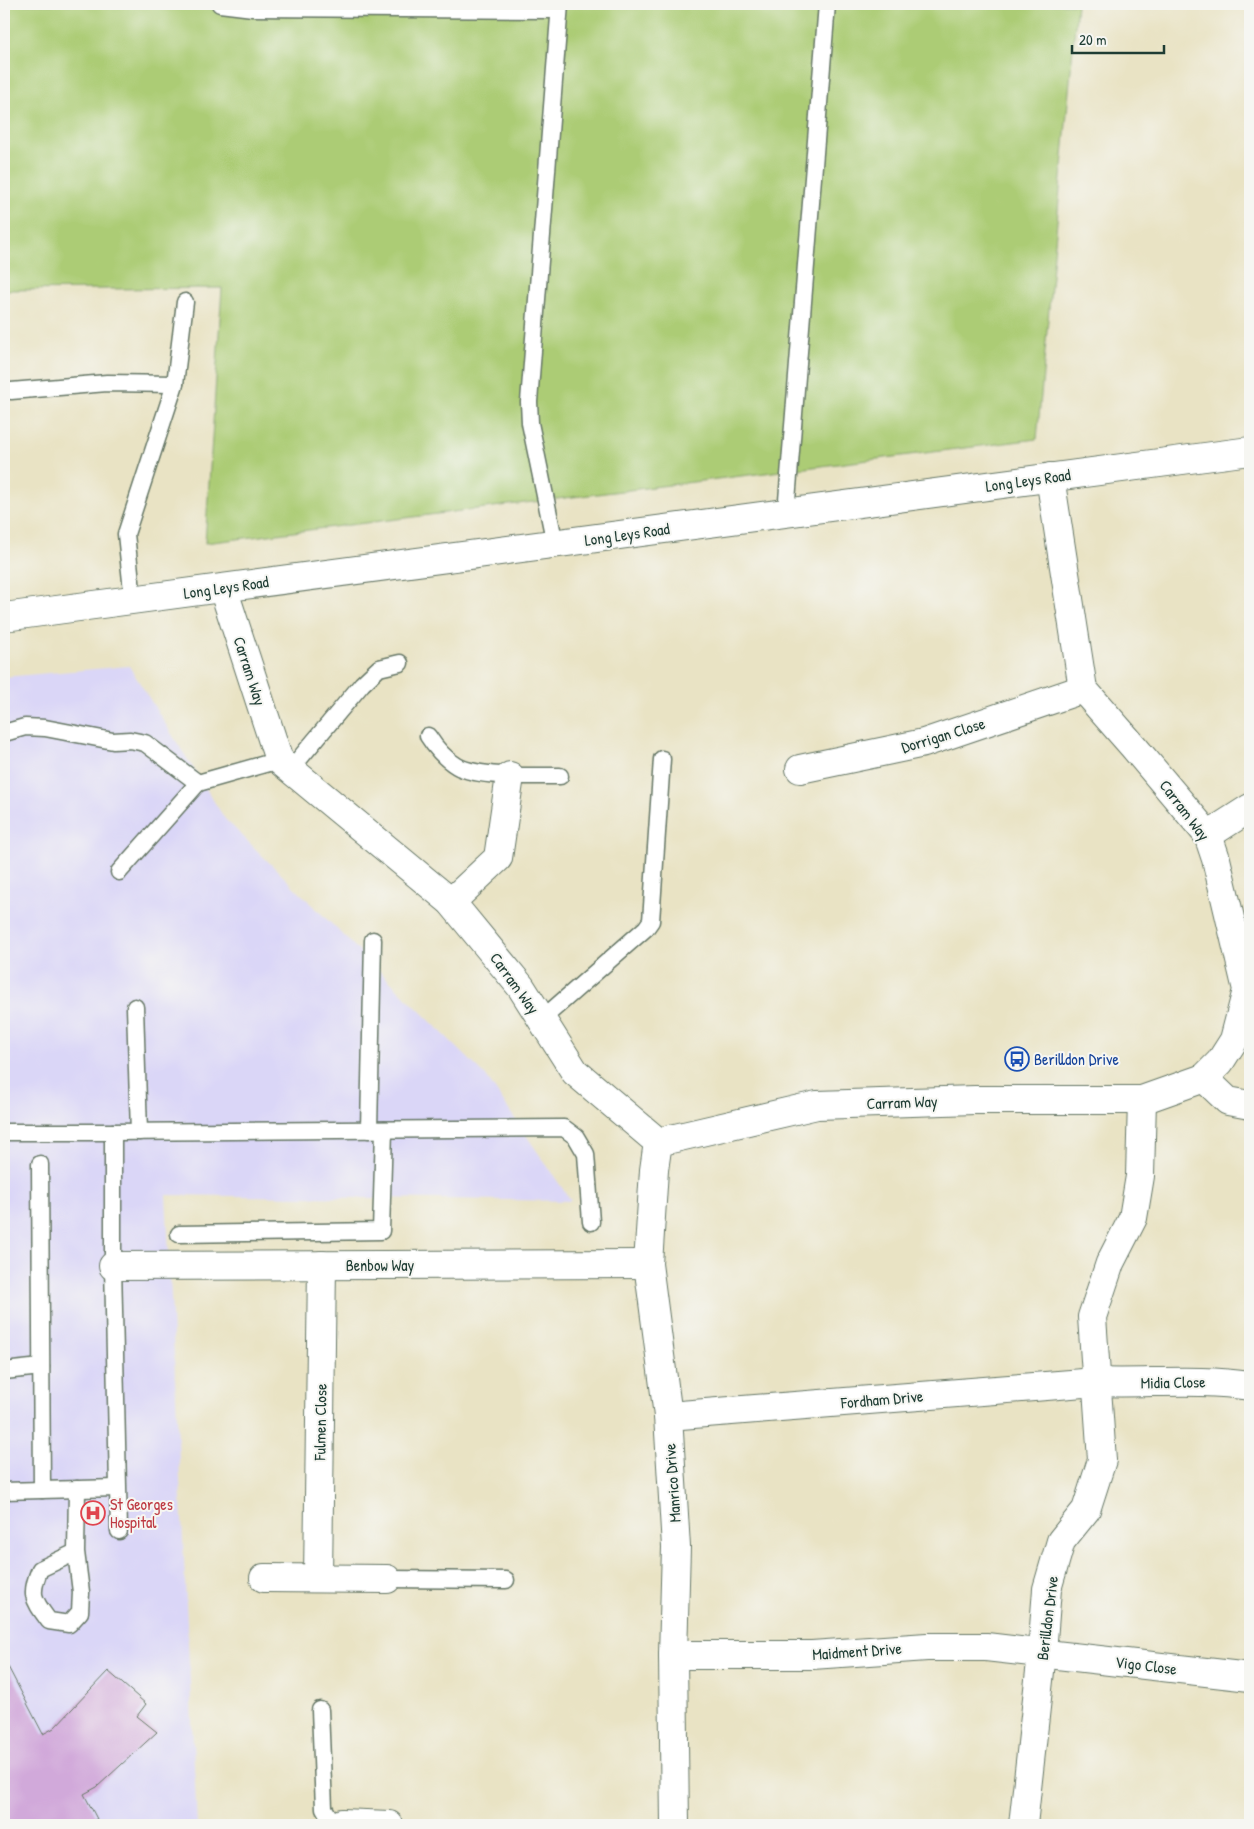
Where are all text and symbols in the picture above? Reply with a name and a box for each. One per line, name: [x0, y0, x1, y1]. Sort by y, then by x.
scale bar: [1072, 22, 1164, 54]
text: 20 m: [1079, 29, 1106, 50]
street label: Long Leys Road: [984, 463, 1072, 497]
street label: Long Leys Road: [583, 517, 671, 551]
street label: Long Leys Road: [182, 570, 270, 604]
street label: Carram Way: [229, 634, 272, 708]
street label: Dorrigan Close: [899, 712, 988, 758]
street label: Carram Way: [1155, 775, 1215, 845]
street label: Carram Way: [485, 948, 545, 1018]
bus stop icon: Berilldon Drive: [1004, 1046, 1030, 1072]
place label: Berilldon Drive: [1034, 1048, 1119, 1070]
street label: Carram Way: [866, 1090, 938, 1114]
street label: Benbow Way: [346, 1254, 415, 1276]
street label: Midia Close: [1140, 1370, 1206, 1394]
street label: Fulmen Close: [308, 1383, 332, 1462]
street label: Fordham Drive: [839, 1384, 925, 1414]
street label: Manrico Drive: [658, 1442, 686, 1523]
place label: St Georges Hospital: [110, 1493, 173, 1533]
hospital icon: St Georges Hospital: [80, 1500, 106, 1526]
street label: Berilldon Drive: [1031, 1574, 1063, 1661]
street label: Maidment Drive: [812, 1637, 903, 1665]
street label: Vigo Close: [1114, 1650, 1179, 1680]

